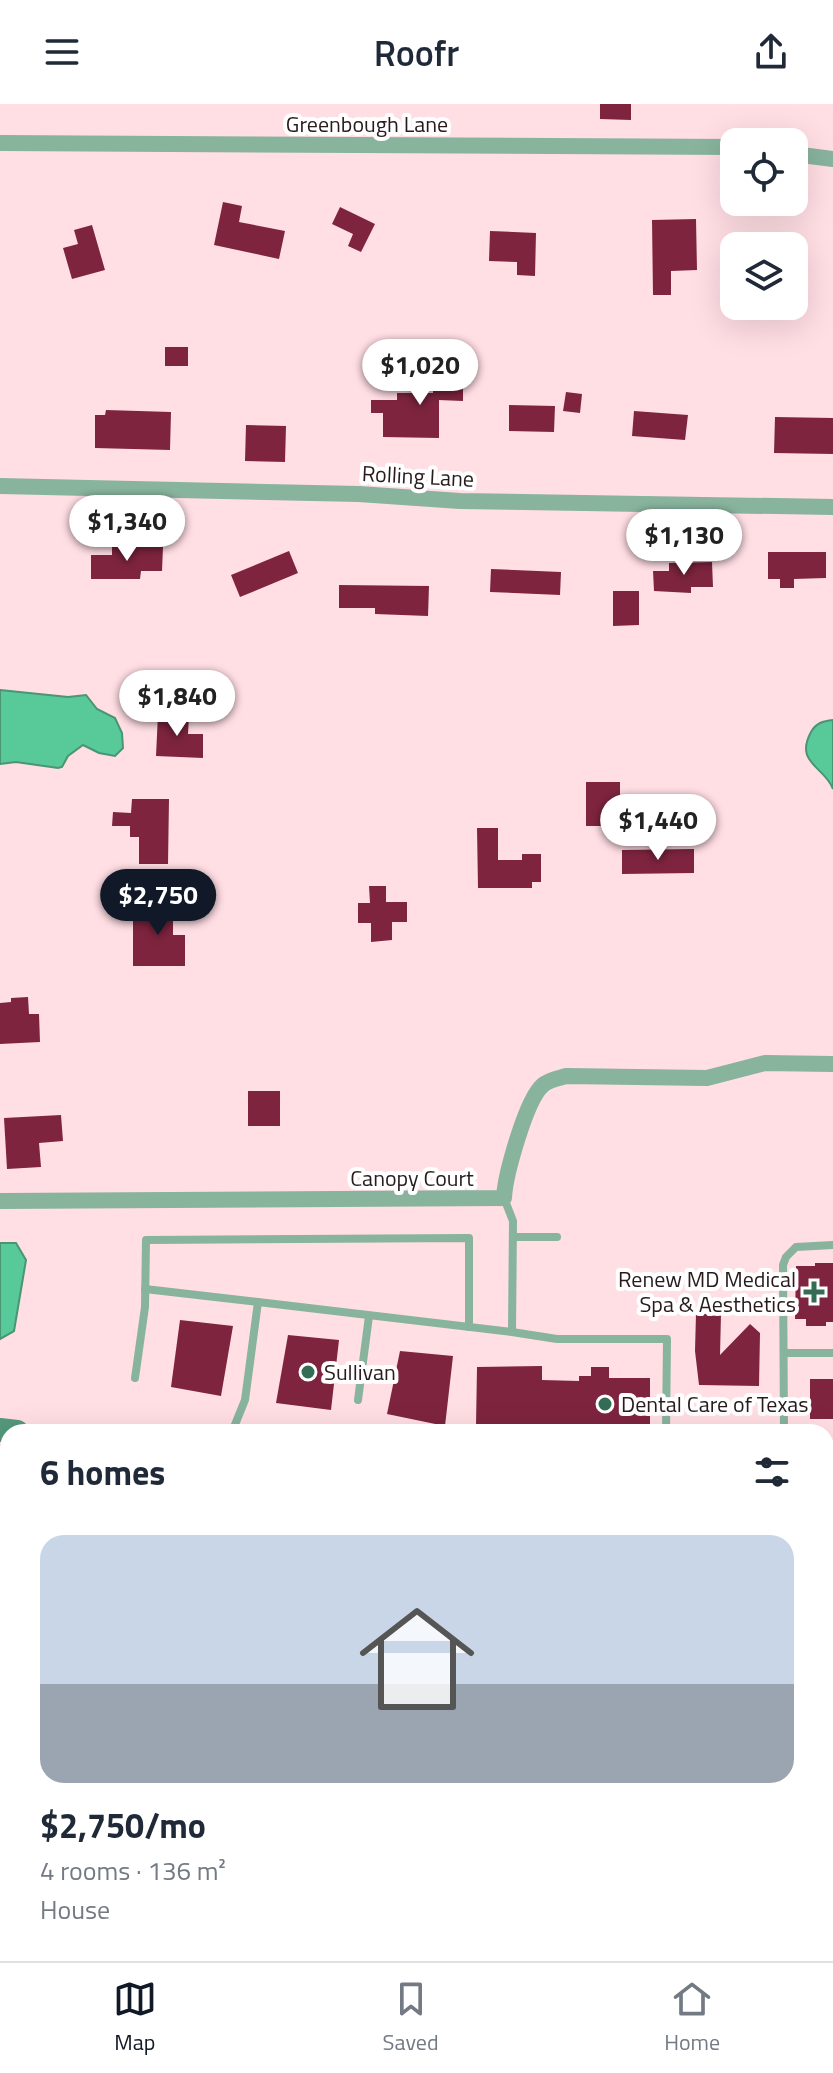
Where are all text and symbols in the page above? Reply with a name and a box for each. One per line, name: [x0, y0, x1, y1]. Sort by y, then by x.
text: Roofr: [374, 25, 459, 80]
icon: menu: [40, 30, 84, 74]
icon: share: [749, 30, 793, 74]
street label: Greenbough Lane: [286, 107, 448, 141]
map controls: [720, 128, 808, 320]
button: locate: [720, 128, 808, 216]
button: layers: [720, 232, 808, 320]
pin: $1,020: [355, 339, 485, 407]
text: $1,020: [380, 345, 460, 384]
street label: Rolling Lane: [361, 456, 475, 496]
pin: $1,340: [62, 495, 192, 563]
text: $1,340: [87, 501, 167, 540]
pin: $1,130: [619, 509, 749, 577]
text: $1,130: [644, 515, 724, 554]
pin: $1,840: [112, 670, 242, 738]
text: $1,840: [137, 676, 217, 715]
pin: $1,440: [593, 794, 723, 862]
text: $1,440: [618, 800, 698, 839]
pin: $2,750: [93, 869, 223, 937]
text: $2,750: [118, 875, 198, 914]
street label: Canopy Court: [350, 1161, 474, 1195]
place label: Renew MD Medical Spa & Aesthetics: [618, 1262, 796, 1321]
marker: Renew MD Medical Spa & Aesthetics: [803, 1281, 825, 1303]
place label: Sullivan: [324, 1355, 396, 1389]
marker: Sullivan: [299, 1363, 317, 1381]
place label: Dental Care of Texas: [621, 1387, 809, 1421]
marker: Dental Care of Texas: [596, 1395, 614, 1413]
text: 6 homes: [40, 1446, 165, 1498]
icon: filters: [750, 1450, 794, 1494]
icon: home: [345, 1587, 489, 1731]
text: $2,750/mo: [40, 1799, 206, 1851]
text: 4 rooms · 136 m²: [40, 1851, 226, 1890]
text: House: [40, 1890, 110, 1929]
tab: Map: [113, 1977, 157, 2059]
tab: Saved: [383, 1977, 439, 2059]
tab: Home: [664, 1977, 720, 2059]

